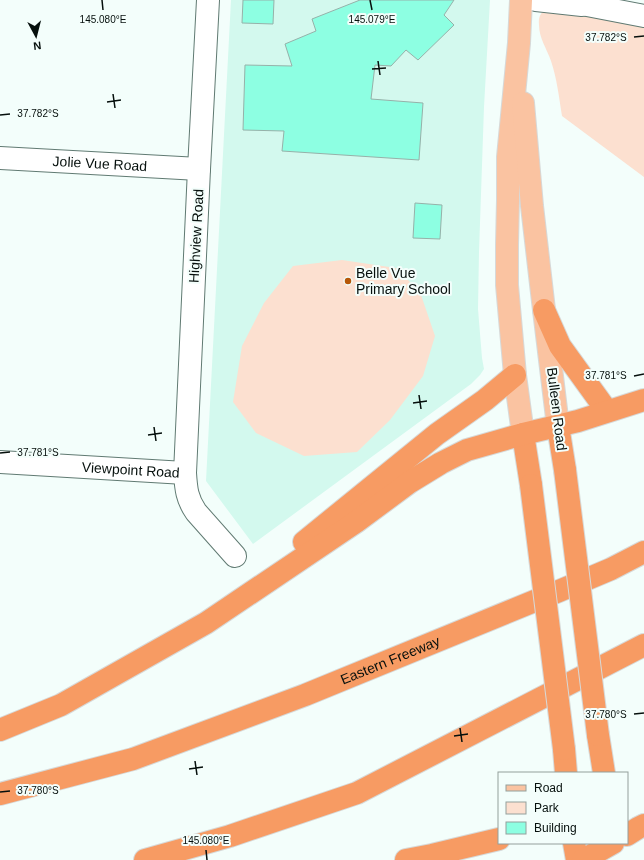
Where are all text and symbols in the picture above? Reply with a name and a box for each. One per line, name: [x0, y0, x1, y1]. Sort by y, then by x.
text: 145.080°E: [80, 14, 127, 25]
text: 145.079°E: [349, 14, 396, 25]
north arrow: [16, 16, 56, 56]
text: 37.782°S: [585, 32, 627, 43]
text: N: [32, 39, 42, 52]
text: 37.782°S: [17, 108, 59, 119]
street label: Jolie Vue Road: [52, 153, 147, 174]
street label: Highview Road: [186, 189, 206, 283]
place label: Belle Vue Primary School: [356, 265, 451, 297]
marker: Belle Vue Primary School: [343, 276, 353, 286]
street label: Bulleen Road: [544, 366, 570, 452]
text: 37.781°S: [585, 370, 627, 381]
text: 37.781°S: [17, 447, 59, 458]
street label: Viewpoint Road: [81, 459, 180, 481]
street label: Eastern Freeway: [338, 633, 442, 688]
text: 37.780°S: [585, 709, 627, 720]
legend: [498, 772, 628, 844]
text: Road: [534, 781, 563, 795]
text: 37.780°S: [17, 785, 59, 796]
text: Park: [534, 801, 560, 815]
text: Building: [534, 821, 577, 835]
text: 145.080°E: [183, 835, 230, 846]

